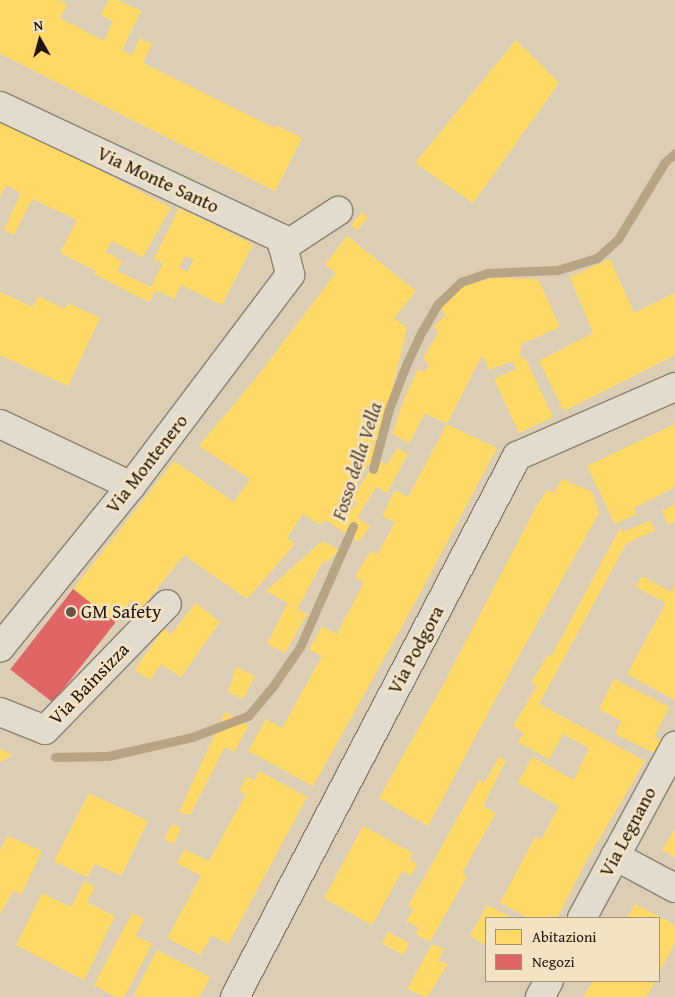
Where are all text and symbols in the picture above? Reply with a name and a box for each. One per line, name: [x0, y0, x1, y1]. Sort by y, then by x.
north arrow: [15, 15, 65, 65]
text: N: [32, 15, 44, 36]
street label: Via Monte Santo: [93, 142, 223, 218]
water label: Fosso della Vella: [326, 399, 386, 523]
street label: Via Montenero: [101, 410, 193, 518]
place label: GM Safety: [81, 601, 161, 623]
street label: Via Podgora: [383, 602, 449, 698]
marker: GM Safety: [65, 606, 77, 618]
street label: Via Bainsizza: [44, 638, 134, 730]
street label: Via Legnano: [595, 783, 661, 881]
legend: [485, 917, 660, 982]
text: Abitazioni: [532, 926, 597, 947]
text: Negozi: [532, 951, 575, 972]

